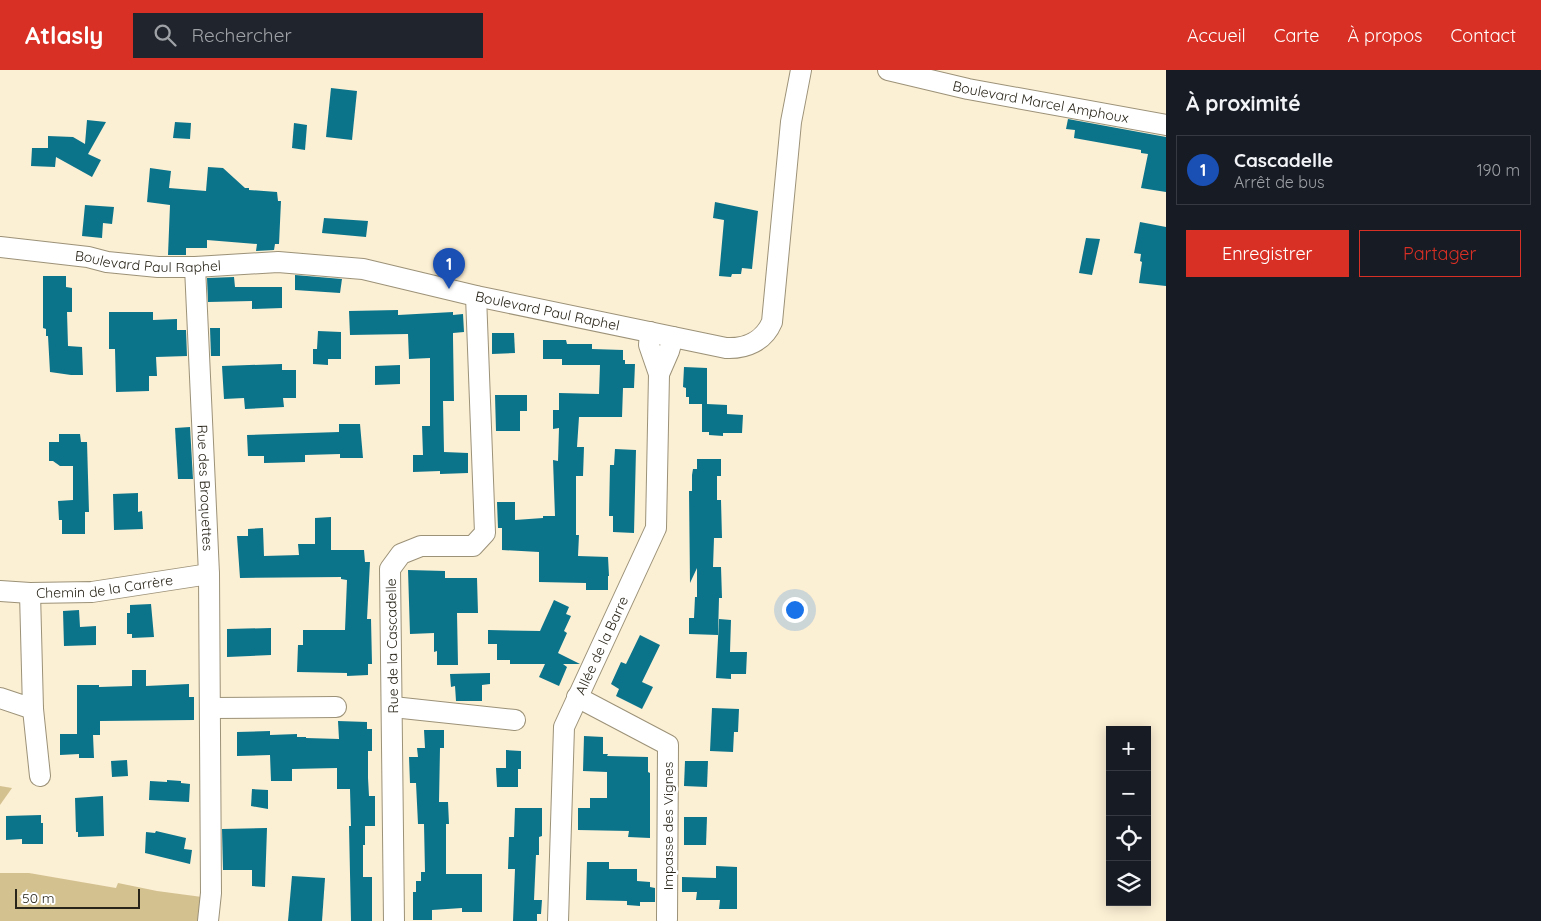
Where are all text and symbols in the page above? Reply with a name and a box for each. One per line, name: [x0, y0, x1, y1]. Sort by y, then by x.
search box: [133, 13, 483, 58]
text: Atlasly: [25, 20, 103, 50]
icon: search: [151, 21, 179, 49]
text: Rechercher: [191, 23, 292, 47]
text: Accueil: [1187, 24, 1246, 47]
text: Carte: [1274, 24, 1319, 47]
text: À propos: [1347, 24, 1423, 47]
text: Contact: [1451, 24, 1516, 47]
street label: Boulevard Marcel Amphoux: [951, 77, 1130, 127]
text: À proximité: [1186, 90, 1301, 116]
text: Cascadelle: [1234, 148, 1333, 172]
text: 1: [1200, 160, 1206, 180]
text: 190 m: [1477, 160, 1520, 180]
text: Arrêt de bus: [1234, 172, 1325, 192]
button: Enregistrer: [1186, 230, 1349, 277]
button: Partager: [1359, 230, 1521, 277]
street label: Boulevard Paul Raphel: [74, 247, 222, 276]
pin: 1: [433, 248, 465, 289]
street label: Boulevard Paul Raphel: [474, 287, 621, 335]
street label: Rue des Broquettes: [193, 424, 217, 552]
street label: Chemin de la Carrère: [36, 571, 174, 602]
street label: Rue de la Cascadelle: [382, 578, 402, 714]
street label: Allée de la Barre: [571, 593, 632, 698]
your location: [782, 597, 808, 623]
map controls: [1106, 726, 1151, 906]
button: +: [1106, 726, 1151, 771]
street label: Impasse des Vignes: [659, 762, 677, 890]
button: −: [1106, 771, 1151, 816]
button: locate: [1106, 816, 1151, 861]
button: layers: [1106, 861, 1151, 906]
scale bar: [15, 886, 140, 909]
text: 50 m: [22, 889, 55, 907]

